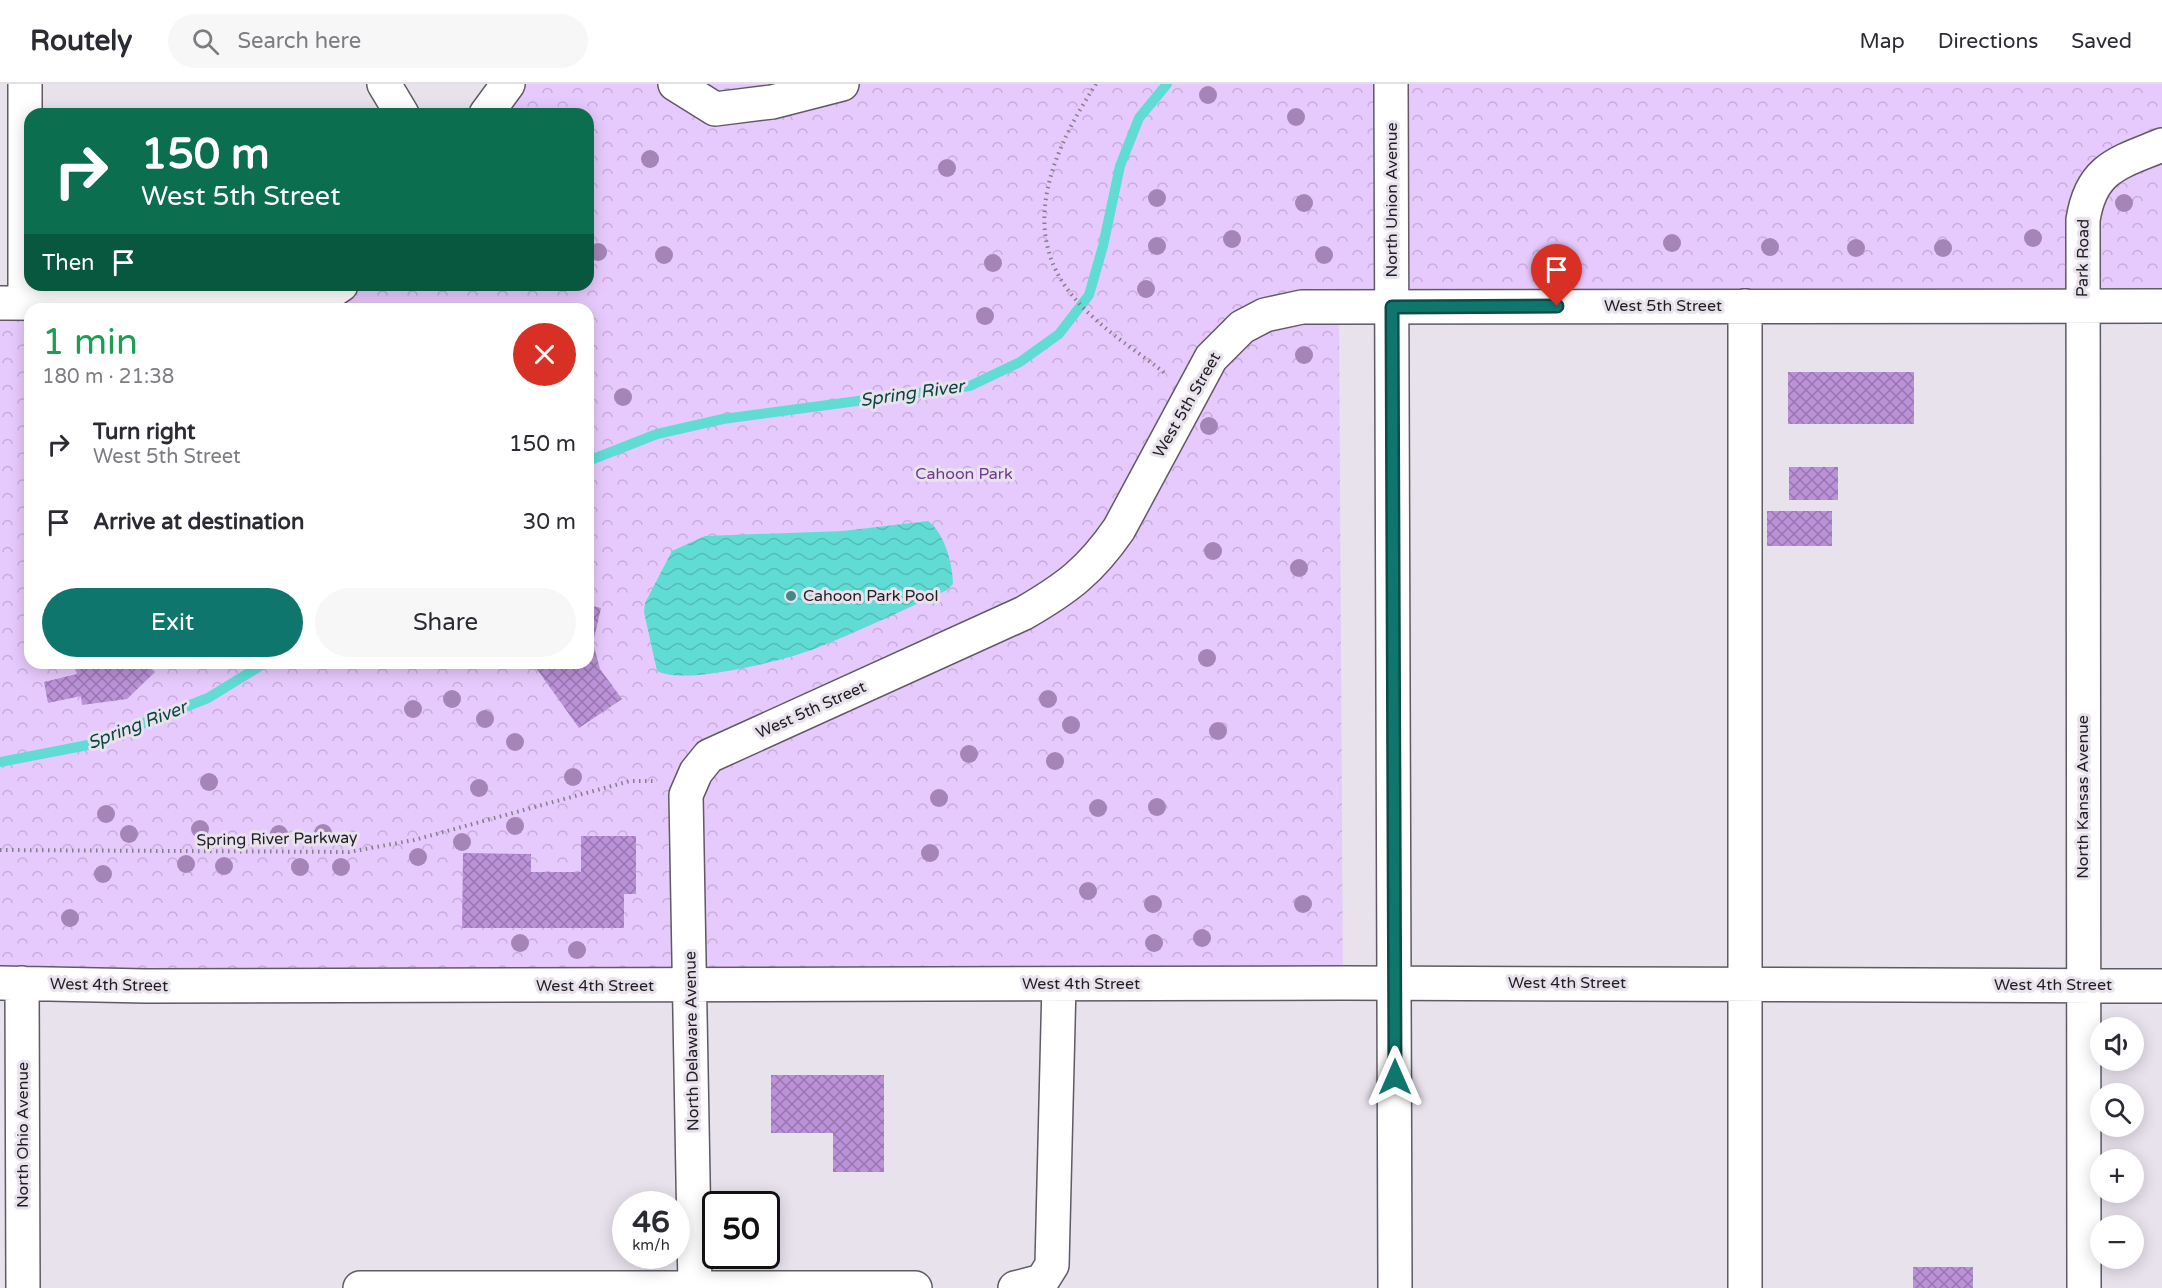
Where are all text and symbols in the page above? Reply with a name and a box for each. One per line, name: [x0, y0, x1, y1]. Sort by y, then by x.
search box: [168, 14, 588, 68]
text: Routely: [30, 24, 132, 58]
icon: search: [189, 25, 222, 58]
text: Search here: [237, 28, 361, 54]
text: Map: [1859, 29, 1905, 54]
text: Directions: [1938, 29, 2038, 54]
text: Saved: [2071, 29, 2132, 54]
street label: North Union Avenue: [1382, 123, 1402, 277]
text: 150 m: [141, 129, 270, 180]
icon: right: [42, 132, 120, 210]
text: West 5th Street: [141, 180, 340, 213]
street label: Park Road: [2072, 219, 2094, 297]
pin: [1531, 244, 1582, 306]
icon: arrive: [107, 246, 140, 279]
text: Then: [42, 250, 95, 276]
icon: arrive: [1540, 253, 1573, 286]
street label: West 5th Street: [1604, 296, 1722, 316]
text: 1 min: [42, 321, 138, 364]
button: close: [513, 323, 576, 386]
street label: West 5th Street: [1149, 349, 1225, 461]
text: 180 m · 21:38: [42, 365, 174, 389]
water label: Spring River: [859, 375, 967, 411]
text: Turn right: [93, 419, 195, 445]
icon: right: [42, 428, 75, 461]
text: 150 m: [509, 431, 576, 457]
text: West 5th Street: [93, 445, 241, 469]
park label: Cahoon Park: [915, 464, 1013, 484]
icon: arrive: [42, 506, 75, 539]
text: Arrive at destination: [93, 509, 304, 535]
text: 30 m: [522, 509, 576, 535]
place label: Cahoon Park Pool: [803, 586, 939, 606]
button: Exit: [42, 588, 303, 657]
button: Share: [315, 588, 576, 657]
marker: Cahoon Park Pool: [784, 589, 798, 603]
street label: West 5th Street: [753, 677, 869, 743]
water label: Spring River: [84, 695, 192, 754]
street label: North Kansas Avenue: [2073, 715, 2093, 879]
street label: Spring River Parkway: [196, 828, 358, 850]
street label: North Delaware Avenue: [680, 951, 704, 1131]
street label: West 4th Street: [1508, 973, 1626, 993]
street label: West 4th Street: [50, 974, 168, 996]
street label: West 4th Street: [1022, 974, 1140, 994]
street label: West 4th Street: [1994, 975, 2112, 995]
street label: West 4th Street: [536, 976, 654, 996]
map controls: [2090, 1017, 2144, 1269]
button: sound: [2090, 1017, 2144, 1071]
position arrow: [1363, 1045, 1427, 1109]
street label: North Ohio Avenue: [13, 1062, 33, 1208]
button: search: [2090, 1083, 2144, 1137]
button: +: [2090, 1149, 2144, 1203]
speed limit sign: 50: [702, 1191, 780, 1269]
text: 46: [632, 1204, 670, 1241]
button: −: [2090, 1215, 2144, 1269]
text: km/h: [632, 1236, 670, 1254]

